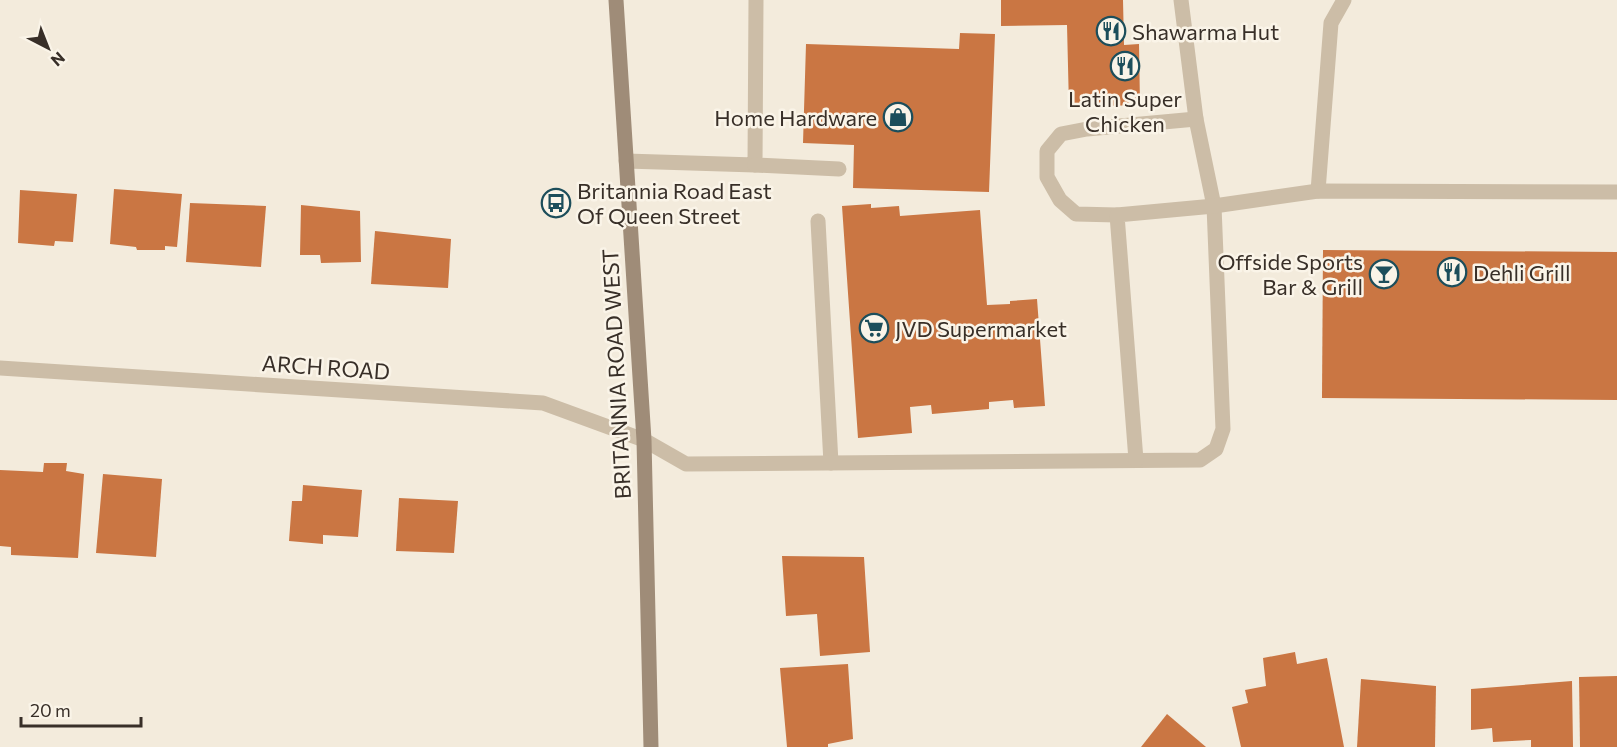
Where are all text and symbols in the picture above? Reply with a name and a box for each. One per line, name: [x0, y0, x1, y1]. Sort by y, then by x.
restaurant icon: Shawarma Hut: [1095, 15, 1127, 47]
north arrow: [18, 18, 78, 78]
place label: Shawarma Hut: [1132, 18, 1279, 45]
text: N: [48, 48, 69, 71]
restaurant icon: Latin Super Chicken: [1109, 50, 1141, 82]
place label: Latin Super Chicken: [1068, 85, 1182, 137]
shop icon: Home Hardware: [882, 101, 914, 133]
place label: Home Hardware: [714, 104, 877, 131]
place label: Britannia Road East Of Queen Street: [577, 177, 772, 229]
bus stop icon: Britannia Road East Of Queen Street: [540, 187, 572, 219]
street label: BRITANNIA ROAD WEST: [596, 248, 636, 500]
place label: Offside Sports Bar & Grill: [1217, 248, 1363, 300]
restaurant icon: Dehli Grill: [1436, 256, 1468, 288]
bar icon: Offside Sports Bar & Grill: [1368, 258, 1400, 290]
place label: Dehli Grill: [1473, 259, 1571, 286]
supermarket icon: JVD Supermarket: [858, 312, 890, 344]
place label: JVD Supermarket: [895, 315, 1067, 342]
street label: ARCH ROAD: [261, 349, 391, 385]
scale bar: [21, 690, 141, 728]
text: 20 m: [30, 699, 71, 721]

